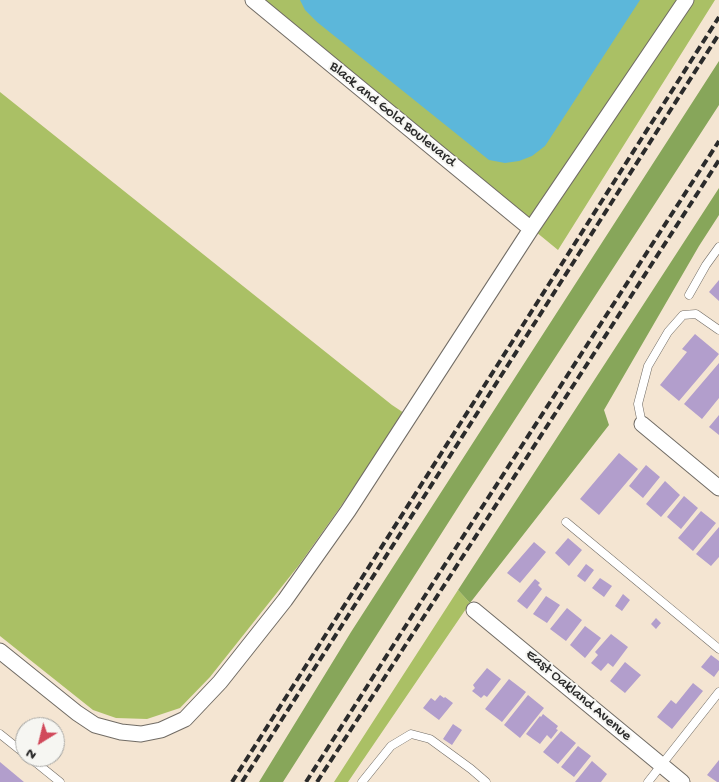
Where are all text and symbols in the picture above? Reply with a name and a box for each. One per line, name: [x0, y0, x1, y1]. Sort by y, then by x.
street label: Black and Gold Boulevard: [325, 58, 459, 172]
street label: East Oakland Avenue: [521, 646, 635, 746]
north arrow: [15, 717, 65, 767]
text: N: [23, 744, 40, 763]

